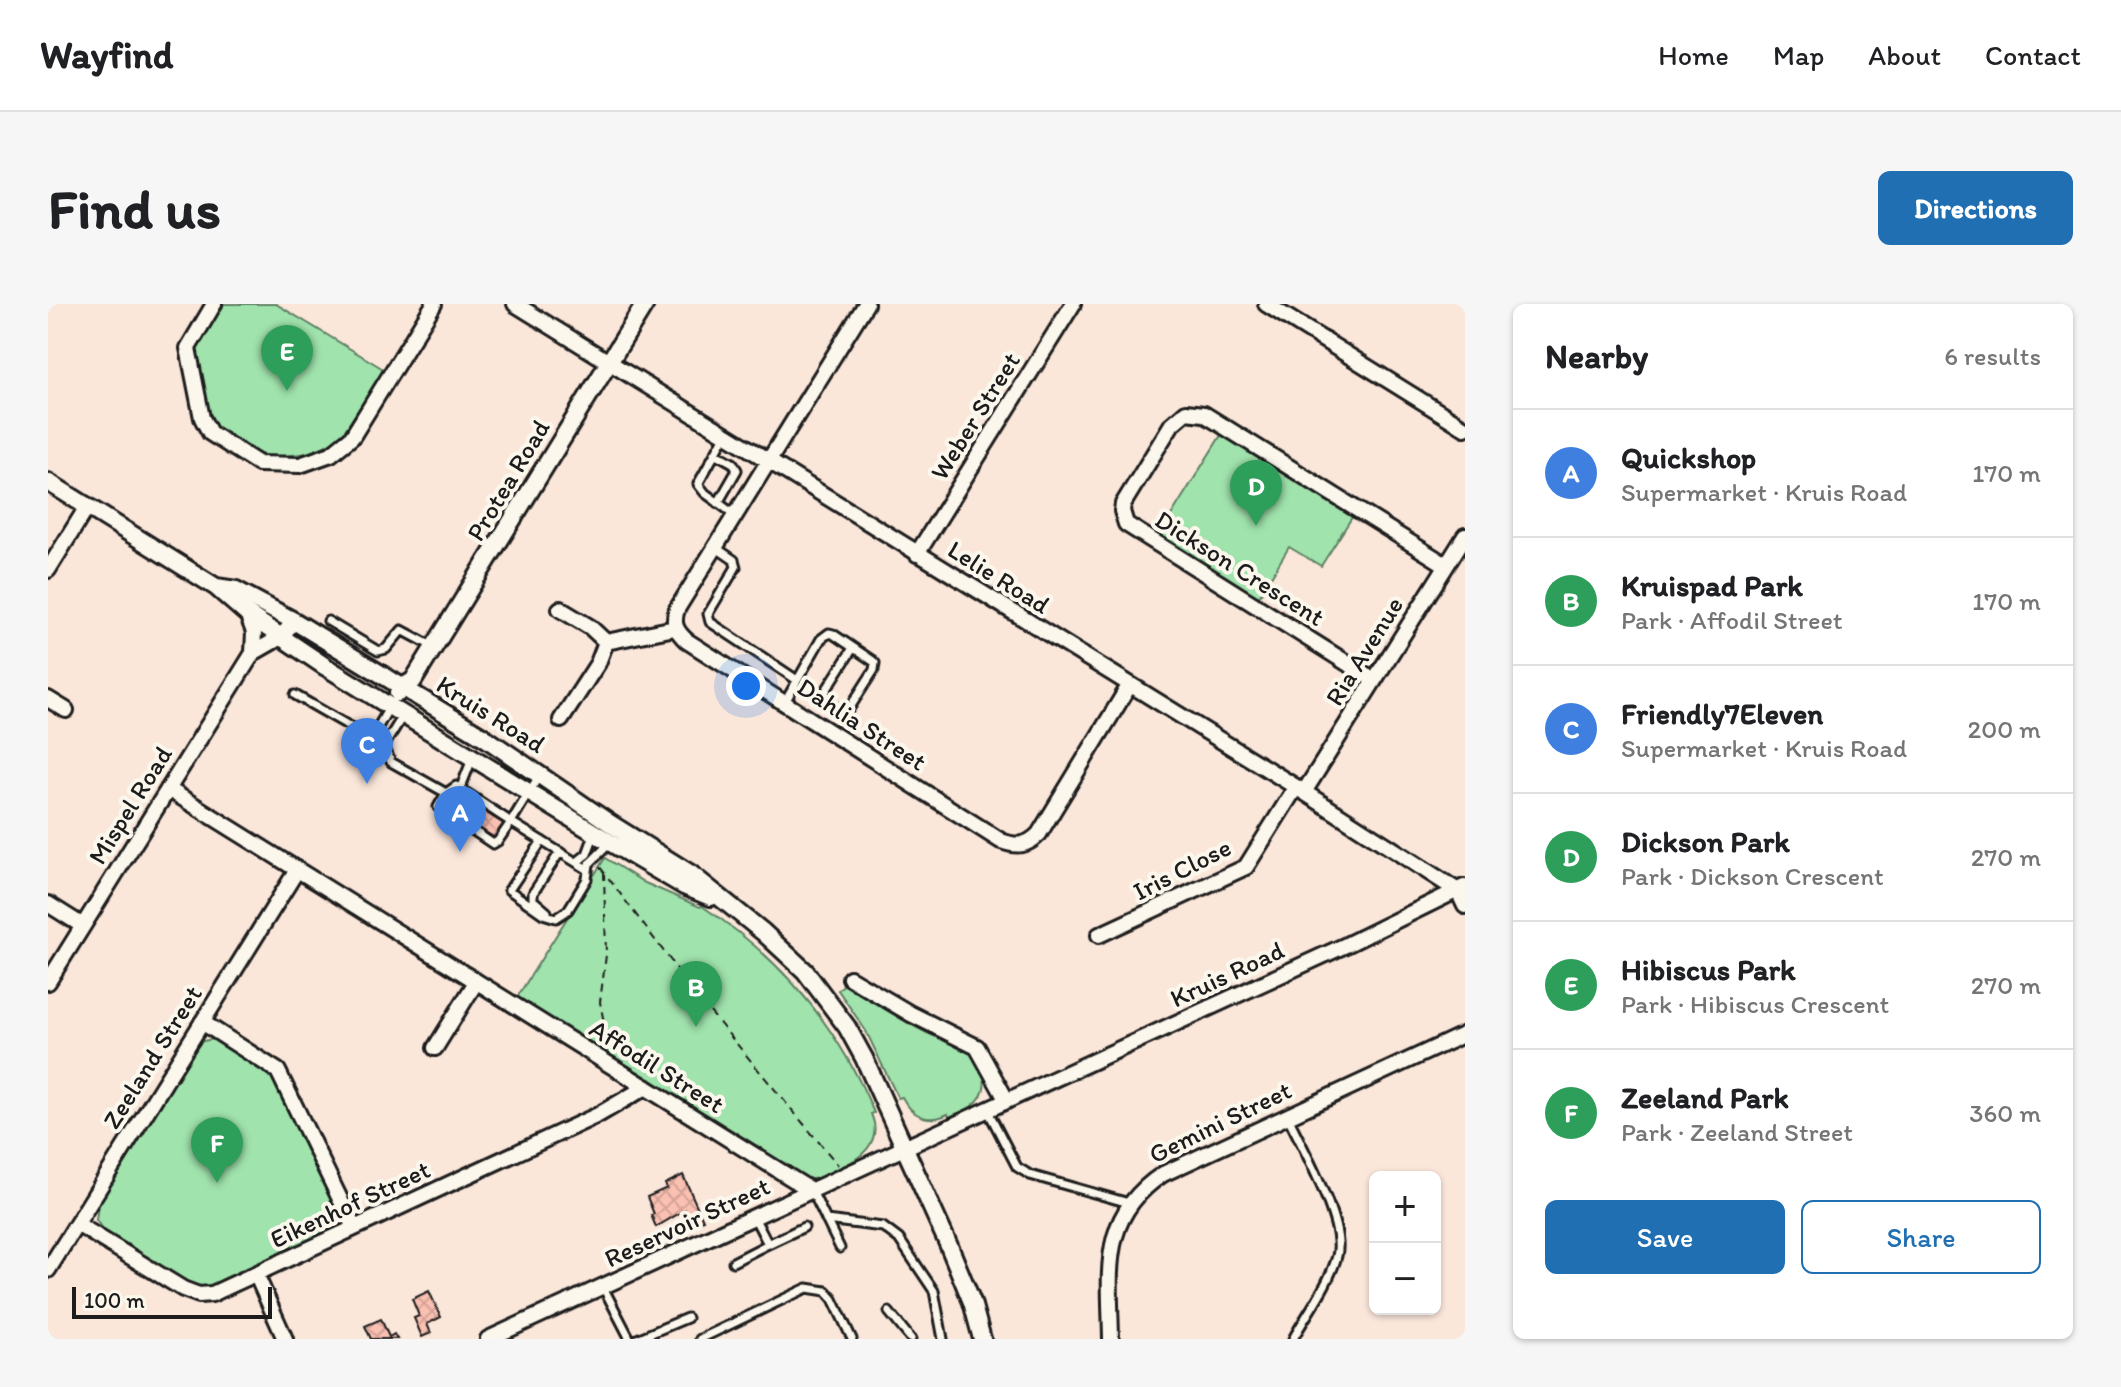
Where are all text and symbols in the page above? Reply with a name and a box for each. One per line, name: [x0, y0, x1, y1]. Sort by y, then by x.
text: Wayfind: [40, 32, 173, 78]
text: Home: [1658, 38, 1729, 72]
text: Map: [1773, 38, 1824, 72]
text: About: [1868, 38, 1941, 72]
text: Contact: [1985, 38, 2081, 72]
button: Directions: [1878, 171, 2073, 245]
text: Find us: [48, 175, 221, 242]
pin: E: [261, 325, 313, 391]
text: Nearby: [1545, 336, 1648, 377]
text: 6 results: [1944, 340, 2041, 372]
street label: Weber Street: [923, 346, 1027, 486]
street label: Protea Road: [459, 413, 557, 546]
text: Quickshop: [1621, 439, 1756, 476]
text: A: [1563, 457, 1579, 489]
text: 170 m: [1972, 457, 2041, 489]
pin: D: [1230, 460, 1282, 526]
text: Supermarket · Kruis Road: [1621, 476, 1907, 508]
street label: Dickson Crescent: [1149, 503, 1331, 633]
street label: Lelie Road: [942, 533, 1057, 621]
text: Kruispad Park: [1621, 567, 1803, 604]
text: B: [1563, 585, 1579, 617]
text: 170 m: [1972, 585, 2041, 617]
street label: Ria Avenue: [1318, 591, 1410, 711]
text: Park · Affodil Street: [1621, 604, 1843, 636]
your location: [726, 666, 766, 706]
street label: Kruis Road: [431, 668, 551, 760]
street label: Dahlia Street: [792, 670, 933, 778]
text: Friendly7Eleven: [1621, 695, 1823, 732]
text: C: [1563, 713, 1579, 745]
text: 200 m: [1968, 713, 2041, 745]
pin: C: [341, 718, 393, 784]
text: Supermarket · Kruis Road: [1621, 732, 1907, 764]
street label: Mispel Road: [81, 739, 179, 870]
pin: A: [434, 786, 486, 852]
text: Dickson Park: [1621, 823, 1790, 860]
street label: Iris Close: [1128, 831, 1236, 907]
text: D: [1562, 841, 1580, 873]
text: 270 m: [1971, 841, 2041, 873]
text: Park · Dickson Crescent: [1621, 860, 1884, 892]
street label: Kruis Road: [1165, 934, 1289, 1014]
text: Hibiscus Park: [1621, 951, 1796, 988]
pin: B: [670, 961, 722, 1027]
text: E: [1564, 969, 1578, 1001]
text: 270 m: [1971, 969, 2041, 1001]
street label: Zeeland Street: [95, 979, 209, 1135]
text: Park · Hibiscus Crescent: [1621, 988, 1889, 1020]
street label: Affodil Street: [584, 1012, 730, 1120]
street label: Gemini Street: [1144, 1074, 1297, 1170]
text: Zeeland Park: [1621, 1079, 1789, 1116]
text: F: [1564, 1097, 1578, 1129]
text: 360 m: [1969, 1097, 2041, 1129]
text: Park · Zeeland Street: [1621, 1116, 1853, 1148]
pin: F: [191, 1117, 243, 1183]
street label: Eikenhof Street: [265, 1153, 435, 1255]
street label: Reservoir Street: [599, 1170, 775, 1274]
map controls: [1369, 1171, 1441, 1315]
button: +: [1369, 1171, 1441, 1243]
button: Save: [1545, 1200, 1785, 1274]
button: Share: [1801, 1200, 2041, 1274]
button: −: [1369, 1243, 1441, 1315]
scale bar: [72, 1283, 272, 1319]
text: 100 m: [84, 1287, 145, 1314]

